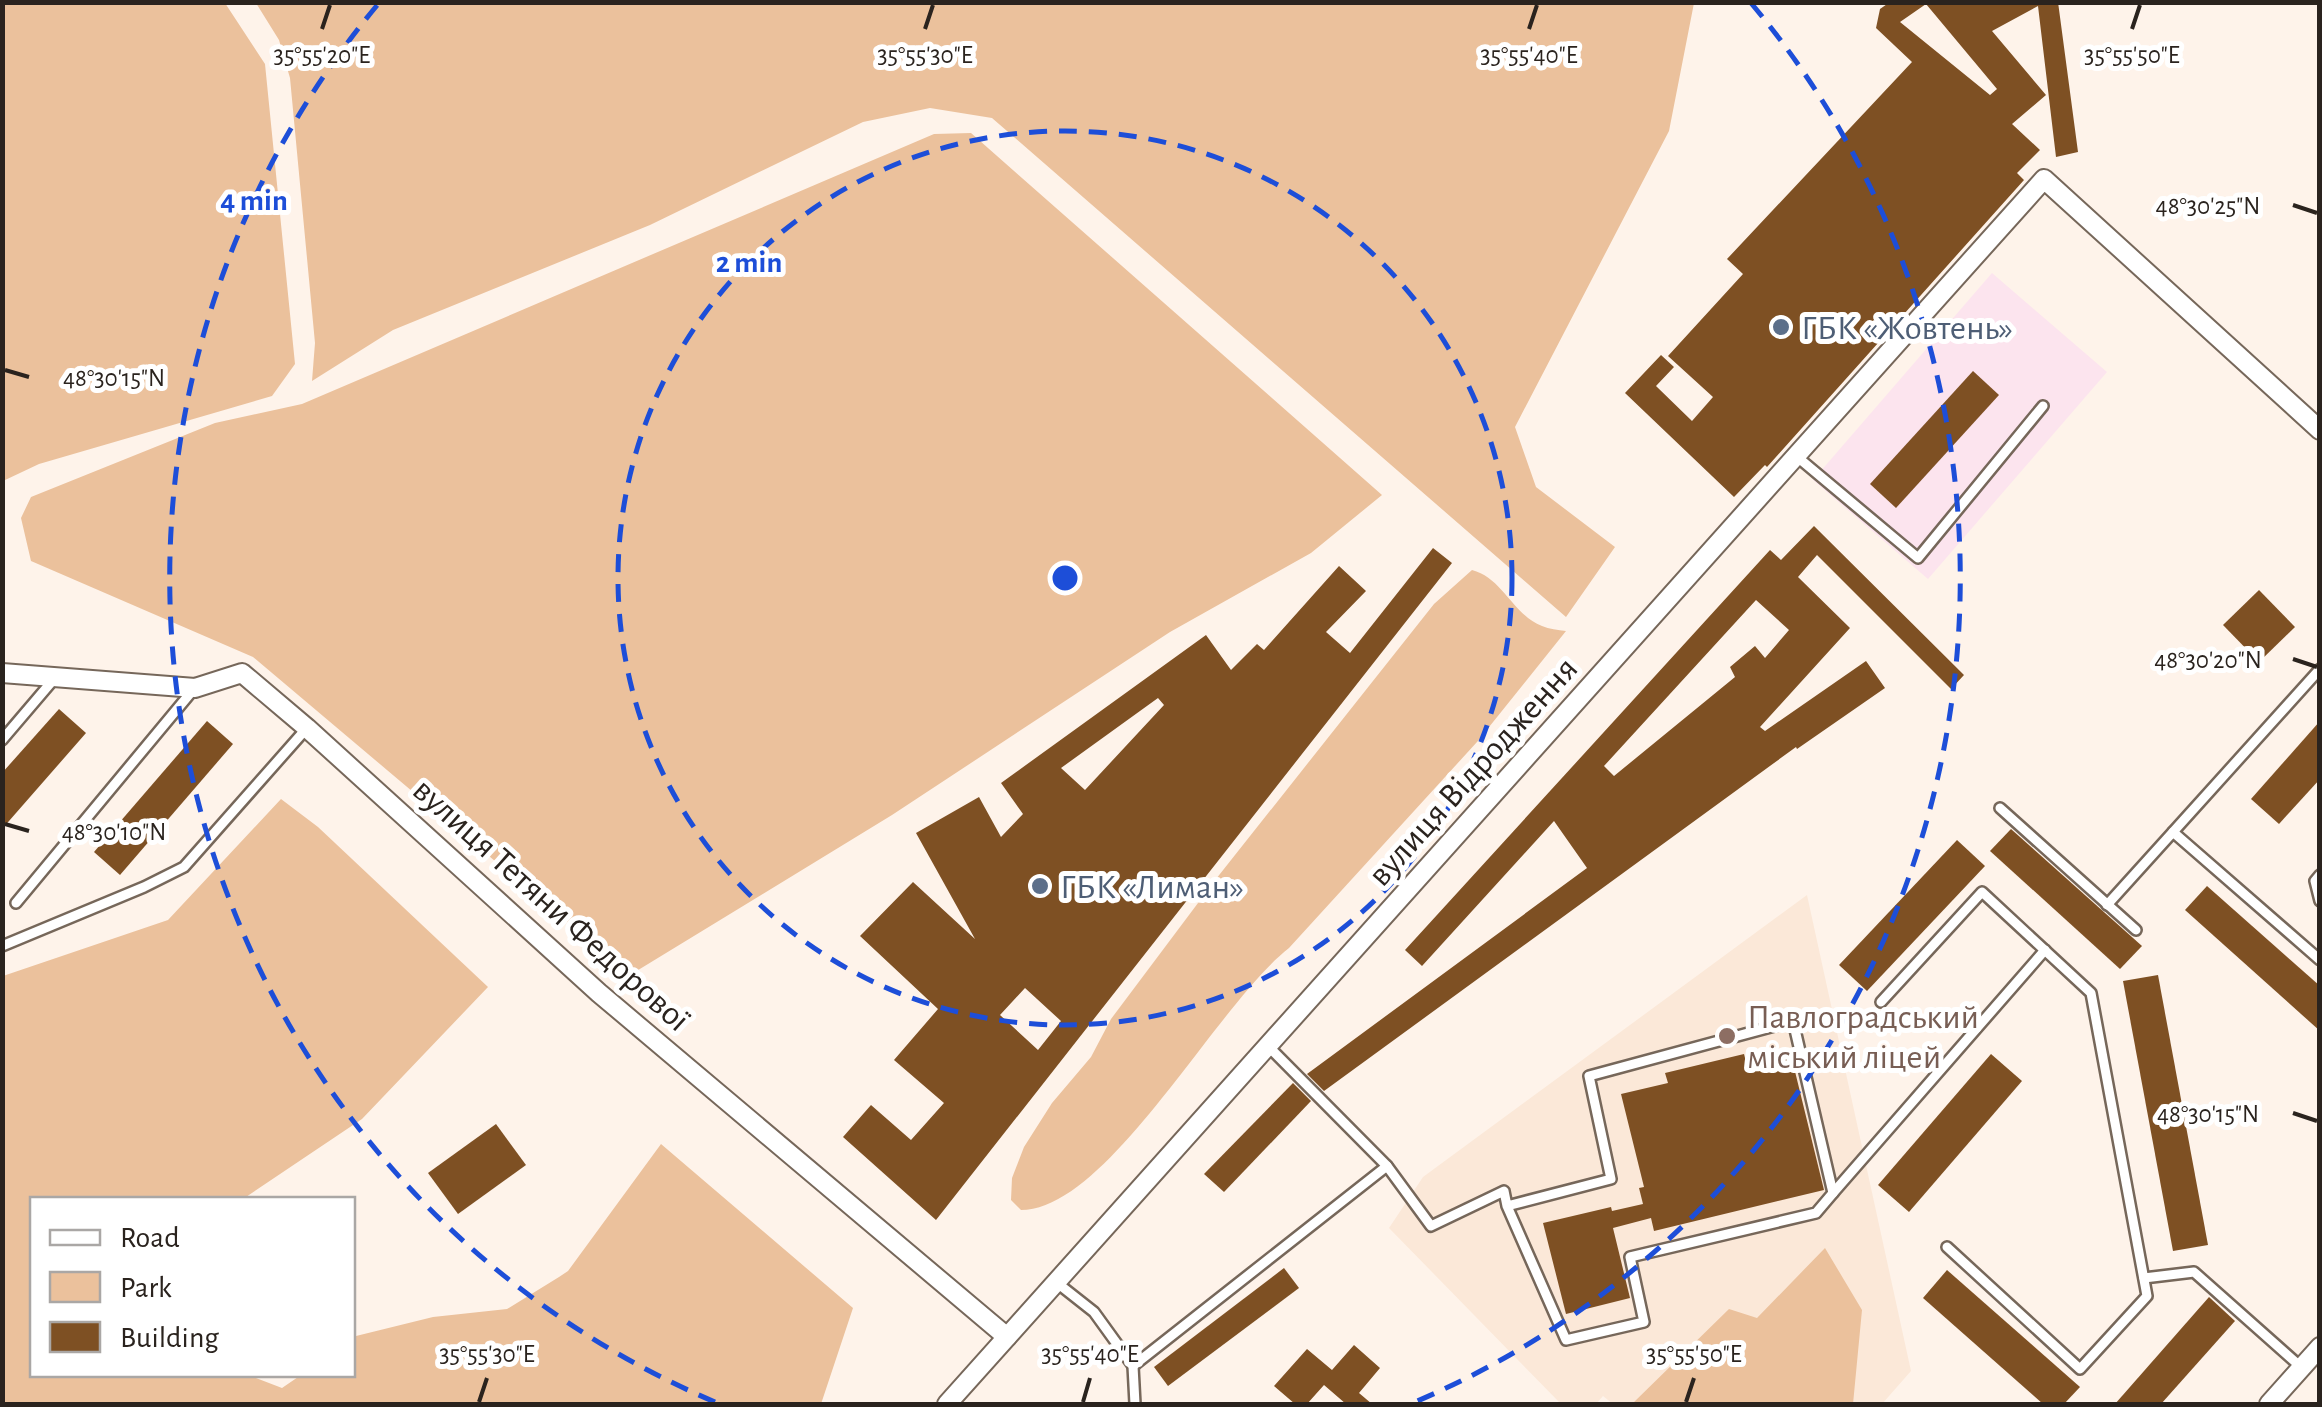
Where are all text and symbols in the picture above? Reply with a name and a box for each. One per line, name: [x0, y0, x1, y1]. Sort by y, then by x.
text: 35°55'20"E: [274, 43, 370, 68]
text: 35°55'30"E: [877, 43, 973, 68]
text: 35°55'40"E: [1480, 43, 1578, 68]
text: 35°55'50"E: [2084, 43, 2180, 68]
text: 4 min: [220, 186, 288, 216]
text: 48°30'25"N: [2156, 194, 2260, 219]
text: 2 min: [716, 248, 782, 278]
place label: ГБК «Жовтень»: [1801, 311, 2013, 346]
marker: ГБК «Жовтень»: [1770, 316, 1792, 338]
text: 48°30'15"N: [63, 366, 165, 391]
centre of rings: [1047, 560, 1083, 596]
text: 48°30'20"N: [2154, 648, 2262, 673]
street label: вулиця Відродження: [1362, 651, 1585, 893]
street label: вулиця Тетяни Федорової: [406, 772, 696, 1038]
text: 48°30'10"N: [62, 820, 166, 845]
place label: ГБК «Лиман»: [1060, 870, 1244, 905]
marker: ГБК «Лиман»: [1029, 875, 1051, 897]
place label: Павлоградський міський ліцей: [1747, 1000, 1979, 1075]
marker: Павлоградський міський ліцей: [1716, 1025, 1738, 1047]
text: 48°30'15"N: [2157, 1102, 2259, 1127]
legend: [30, 1197, 355, 1377]
text: Road: [120, 1223, 180, 1253]
text: Park: [120, 1273, 172, 1303]
text: Building: [120, 1323, 219, 1353]
text: 35°55'30"E: [439, 1342, 535, 1367]
text: 35°55'40"E: [1041, 1342, 1139, 1367]
text: 35°55'50"E: [1646, 1342, 1742, 1367]

